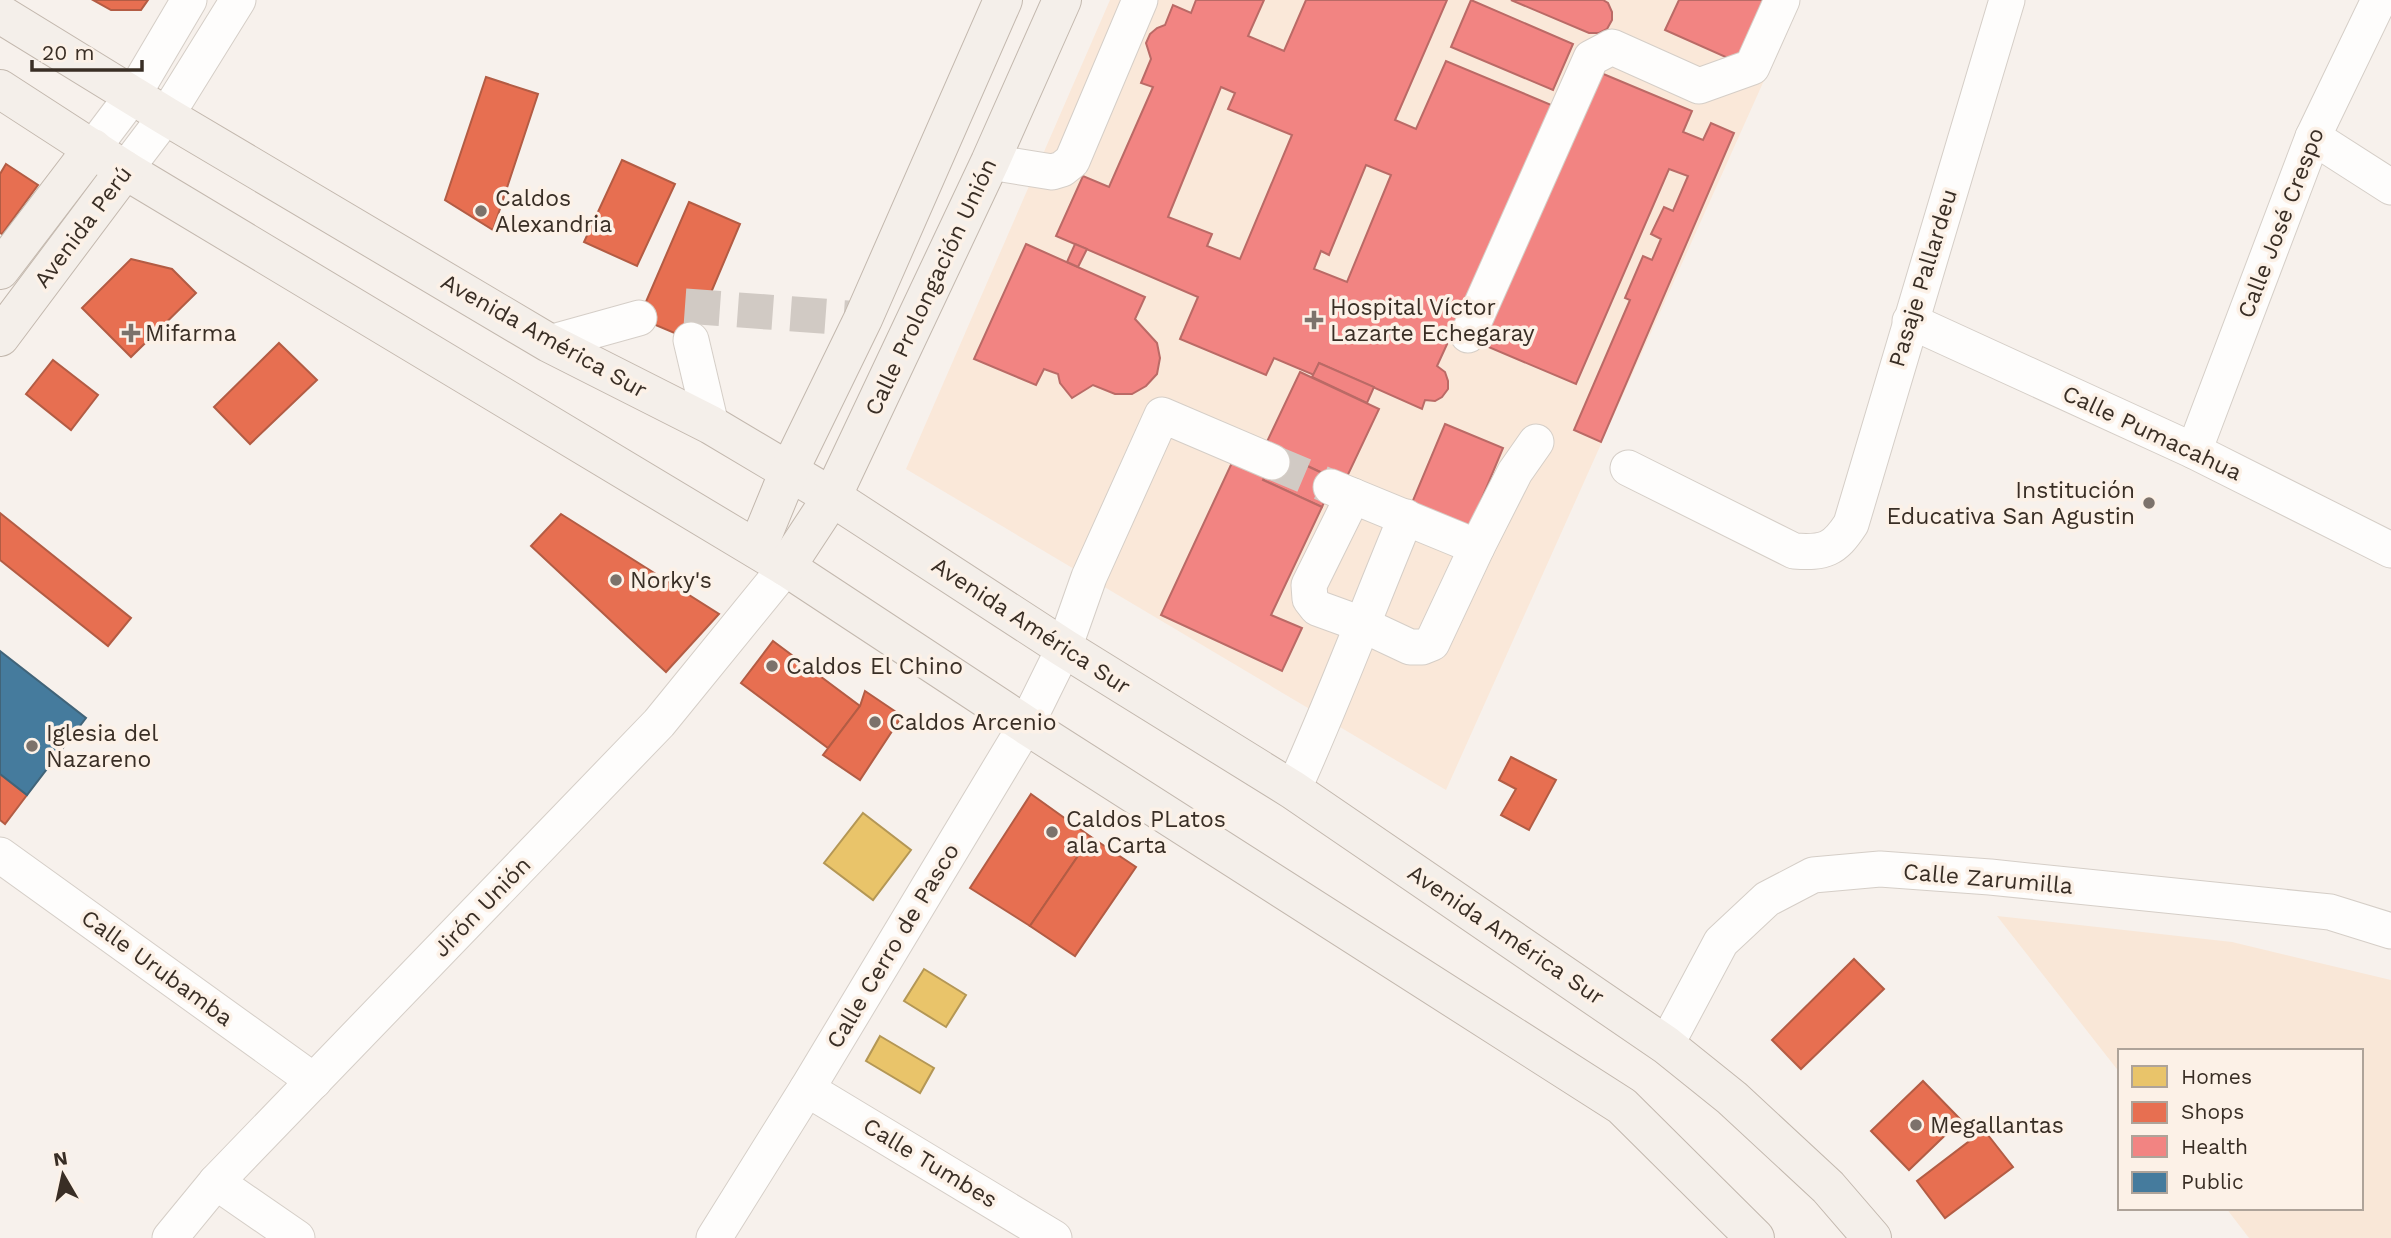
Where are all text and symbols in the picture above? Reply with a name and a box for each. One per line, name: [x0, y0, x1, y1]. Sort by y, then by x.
scale bar: [32, 28, 142, 72]
text: 20 m: [42, 40, 94, 65]
street label: Calle José Crespo: [2232, 124, 2330, 322]
street label: Calle Prolongación Unión: [859, 154, 1003, 420]
street label: Avenida Perú: [28, 161, 138, 293]
place label: Caldos Alexandria: [495, 185, 612, 238]
street label: Pasaje Pallardeu: [1883, 186, 1963, 370]
marker: Caldos Alexandria: [473, 203, 489, 219]
street label: Avenida América Sur: [436, 268, 652, 404]
place label: Hospital Víctor Lazarte Echegaray: [1330, 294, 1535, 347]
marker: Hospital Víctor Lazarte Echegaray: [1304, 310, 1324, 330]
place label: Mifarma: [145, 320, 236, 347]
marker: Mifarma: [123, 325, 139, 341]
street label: Calle Pumacahua: [2058, 380, 2246, 486]
place label: Institución Educativa San Agustin: [1887, 477, 2135, 530]
marker: Institución Educativa San Agustin: [2141, 495, 2157, 511]
street label: Avenida América Sur: [927, 552, 1135, 700]
place label: Norky's: [630, 567, 712, 594]
marker: Norky's: [608, 572, 624, 588]
place label: Caldos El Chino: [786, 653, 963, 680]
marker: Caldos El Chino: [764, 658, 780, 674]
place label: Caldos Arcenio: [889, 709, 1057, 736]
marker: Caldos Arcenio: [867, 714, 883, 730]
place label: Iglesia del Nazareno: [46, 720, 158, 773]
marker: Iglesia del Nazareno: [24, 738, 40, 754]
place label: Caldos PLatos ala Carta: [1066, 806, 1226, 859]
marker: Caldos PLatos ala Carta: [1044, 824, 1060, 840]
street label: Calle Cerro de Pasco: [821, 839, 965, 1053]
street label: Jirón Unión: [428, 851, 536, 963]
street label: Calle Zarumilla: [1902, 858, 2074, 900]
street label: Avenida América Sur: [1403, 859, 1609, 1011]
street label: Calle Urubamba: [76, 904, 238, 1032]
legend: [2118, 1049, 2363, 1210]
text: Homes: [2181, 1064, 2252, 1089]
text: Shops: [2181, 1099, 2244, 1124]
street label: Calle Tumbes: [858, 1112, 1002, 1214]
place label: Megallantas: [1930, 1112, 2064, 1139]
marker: Megallantas: [1908, 1117, 1924, 1133]
text: Health: [2181, 1134, 2248, 1159]
north arrow: [28, 1140, 98, 1210]
text: N: [52, 1146, 69, 1171]
text: Public: [2181, 1169, 2244, 1194]

